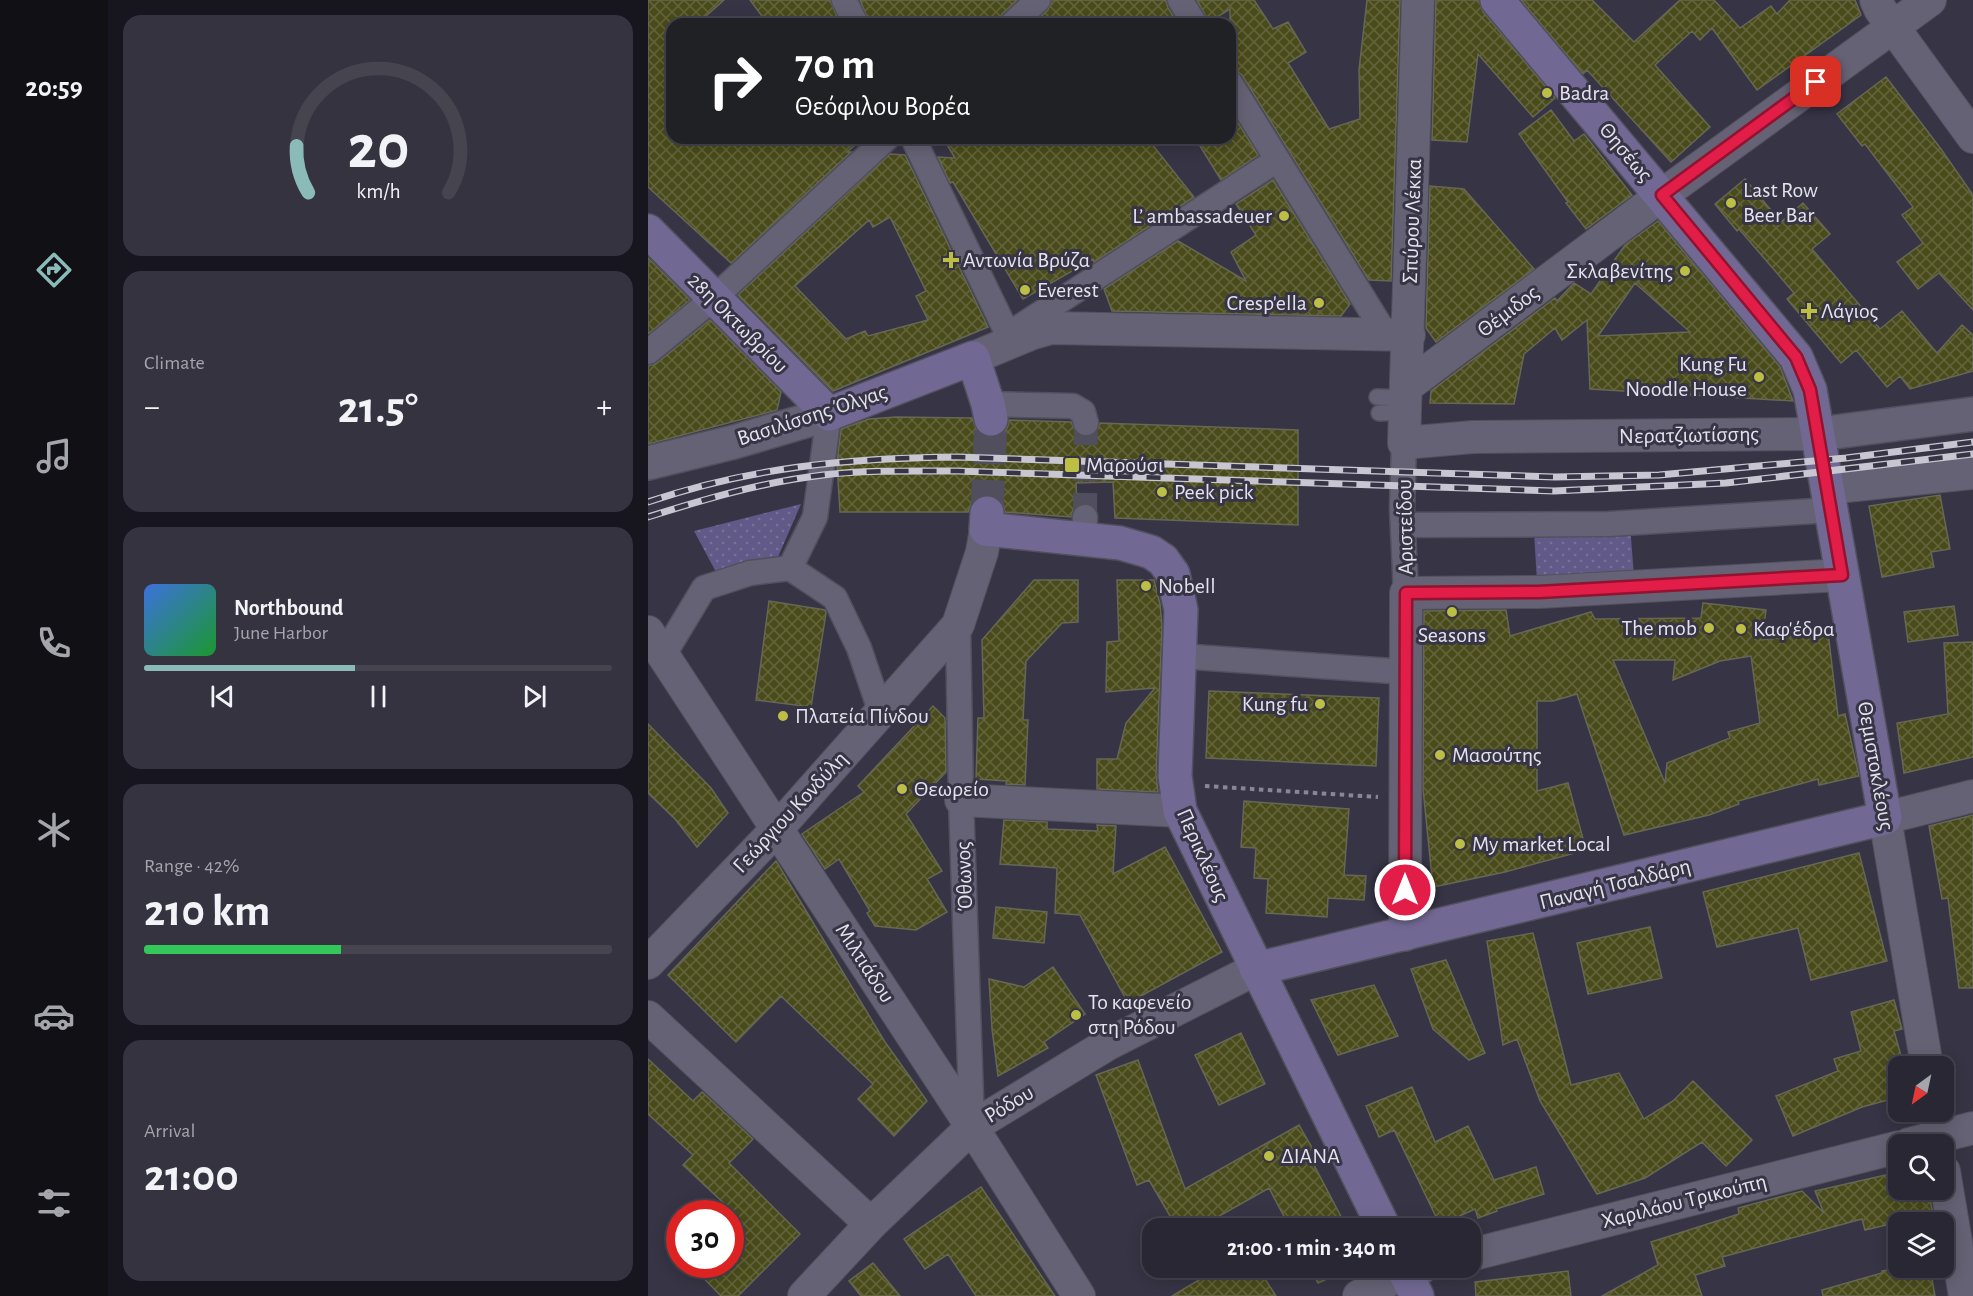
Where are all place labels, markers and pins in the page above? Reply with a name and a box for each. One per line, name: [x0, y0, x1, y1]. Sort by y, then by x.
pin: [1790, 56, 1841, 107]
place label: Badra: [1559, 82, 1609, 104]
marker: Badra: [1540, 86, 1554, 100]
place label: Last Row Beer Bar: [1743, 179, 1818, 226]
marker: Last Row Beer Bar: [1724, 196, 1738, 210]
place label: L’ ambassadeuer: [1132, 205, 1272, 227]
marker: L’ ambassadeuer: [1277, 209, 1291, 223]
place label: Αντωνία Βρύζα: [963, 249, 1090, 271]
marker: Αντωνία Βρύζα: [944, 253, 958, 267]
place label: Σκλαβενίτης: [1566, 260, 1673, 282]
marker: Σκλαβενίτης: [1678, 264, 1692, 278]
place label: Everest: [1037, 279, 1098, 301]
marker: Everest: [1018, 283, 1032, 297]
place label: Cresp'ella: [1227, 292, 1307, 314]
marker: Cresp'ella: [1312, 296, 1326, 310]
place label: Λάγιος: [1821, 300, 1878, 322]
marker: Λάγιος: [1802, 304, 1816, 318]
place label: Kung Fu Noodle House: [1625, 353, 1747, 400]
marker: Kung Fu Noodle House: [1752, 370, 1766, 384]
place label: Μαρούσι: [1086, 454, 1164, 476]
marker: Μαρούσι: [1063, 456, 1081, 474]
place label: Peek pick: [1174, 481, 1254, 503]
marker: Peek pick: [1155, 485, 1169, 499]
place label: Nobell: [1158, 575, 1216, 597]
marker: Nobell: [1139, 579, 1153, 593]
marker: Seasons: [1445, 605, 1459, 619]
place label: The mob: [1622, 617, 1697, 639]
place label: Καφ'έδρα: [1753, 618, 1835, 640]
marker: The mob: [1702, 621, 1716, 635]
marker: Καφ'έδρα: [1734, 622, 1748, 636]
place label: Seasons: [1418, 624, 1486, 646]
place label: Kung fu: [1242, 693, 1308, 715]
marker: Kung fu: [1313, 697, 1327, 711]
place label: Πλατεία Πίνδου: [795, 705, 929, 727]
marker: Πλατεία Πίνδου: [776, 709, 790, 723]
place label: Μασούτης: [1452, 744, 1542, 766]
marker: Μασούτης: [1433, 748, 1447, 762]
place label: Θεωρείο: [914, 778, 989, 800]
marker: Θεωρείο: [895, 782, 909, 796]
place label: My market Local: [1472, 833, 1611, 855]
marker: My market Local: [1453, 837, 1467, 851]
place label: Το καφενείο στη Ρόδου: [1088, 991, 1191, 1038]
marker: Το καφενείο στη Ρόδου: [1069, 1008, 1083, 1022]
place label: ΔΙΑΝΑ: [1281, 1145, 1340, 1167]
marker: ΔΙΑΝΑ: [1262, 1149, 1276, 1163]

